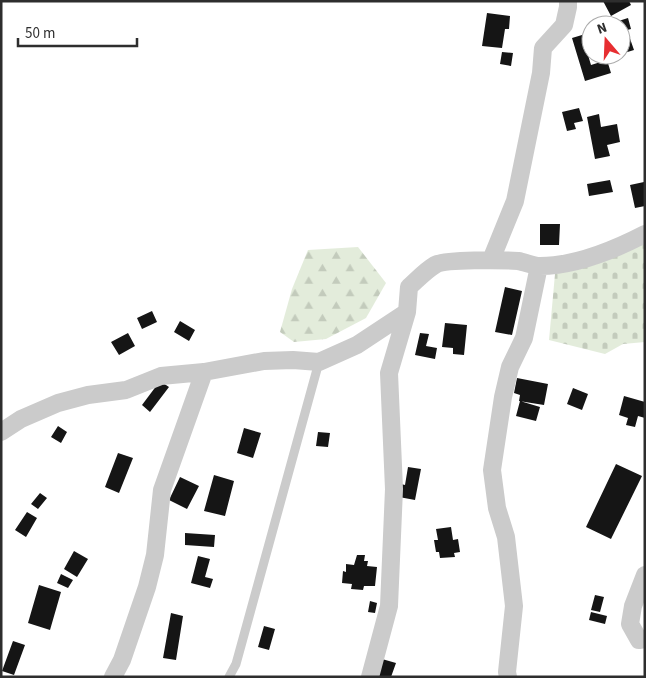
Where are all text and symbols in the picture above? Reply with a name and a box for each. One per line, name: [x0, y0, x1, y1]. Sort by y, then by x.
scale bar: [18, 15, 136, 47]
north arrow: [581, 15, 631, 65]
text: N: [594, 18, 610, 40]
text: 50 m: [25, 23, 55, 44]

